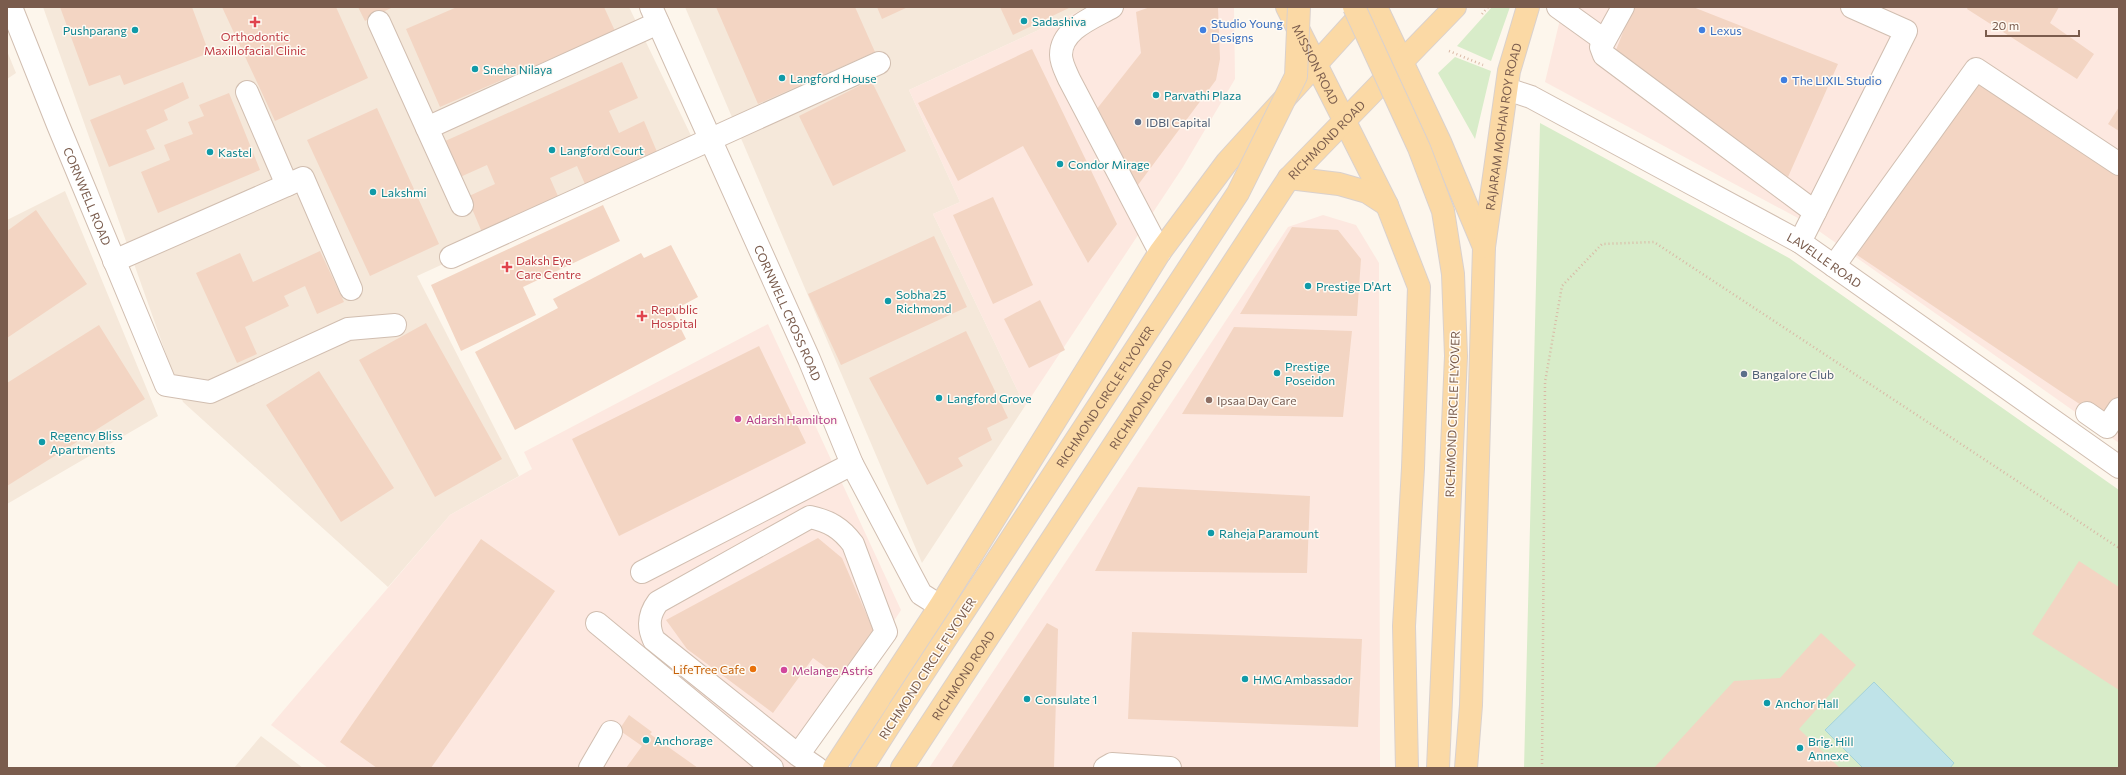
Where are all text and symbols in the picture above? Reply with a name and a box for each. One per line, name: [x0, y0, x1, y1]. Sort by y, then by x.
scale bar: [1986, 12, 2079, 38]
place label: Sadashiva: [1032, 14, 1086, 28]
marker: Orthodontic Maxillofacial Clinic: [249, 16, 261, 28]
marker: Sadashiva: [1019, 16, 1029, 26]
place label: Studio Young Designs: [1211, 16, 1283, 44]
text: 20 m: [1992, 18, 2019, 32]
street label: MISSION ROAD: [1290, 22, 1342, 107]
place label: Pushparang: [63, 23, 127, 37]
place label: Lexus: [1710, 23, 1742, 37]
marker: Pushparang: [130, 25, 140, 35]
marker: Studio Young Designs: [1198, 25, 1208, 35]
marker: Lexus: [1697, 25, 1707, 35]
place label: Orthodontic Maxillofacial Clinic: [204, 29, 306, 57]
street label: RAJARAM MOHAN ROY ROAD: [1482, 41, 1524, 211]
place label: Sneha Nilaya: [483, 62, 552, 76]
marker: Sneha Nilaya: [470, 64, 480, 74]
place label: Langford House: [790, 71, 877, 85]
marker: Langford House: [777, 73, 787, 83]
place label: The LIXIL Studio: [1792, 73, 1882, 87]
marker: The LIXIL Studio: [1779, 75, 1789, 85]
place label: Parvathi Plaza: [1164, 88, 1241, 102]
marker: Parvathi Plaza: [1151, 90, 1161, 100]
street label: RICHMOND ROAD: [1285, 97, 1368, 182]
place label: IDBI Capital: [1146, 115, 1211, 129]
marker: IDBI Capital: [1133, 117, 1143, 127]
place label: Langford Court: [560, 143, 644, 157]
street label: CORNWELL ROAD: [61, 145, 114, 247]
place label: Kastel: [218, 145, 252, 159]
marker: Langford Court: [547, 145, 557, 155]
marker: Kastel: [205, 147, 215, 157]
place label: Condor Mirage: [1068, 157, 1150, 171]
marker: Condor Mirage: [1055, 159, 1065, 169]
place label: Lakshmi: [381, 185, 427, 199]
marker: Lakshmi: [368, 187, 378, 197]
street label: LAVELLE ROAD: [1785, 229, 1864, 290]
street label: CORNWELL CROSS ROAD: [752, 243, 824, 383]
place label: Daksh Eye Care Centre: [516, 253, 581, 281]
marker: Daksh Eye Care Centre: [501, 261, 513, 273]
place label: Prestige D'Art: [1316, 279, 1392, 293]
marker: Prestige D'Art: [1303, 281, 1313, 291]
place label: Sobha 25 Richmond: [896, 287, 951, 315]
marker: Sobha 25 Richmond: [883, 296, 893, 306]
place label: Republic Hospital: [651, 302, 698, 330]
marker: Republic Hospital: [636, 310, 648, 322]
street label: RICHMOND CIRCLE FLYOVER: [1053, 323, 1156, 470]
street label: RICHMOND CIRCLE FLYOVER: [1442, 331, 1462, 497]
street label: RICHMOND ROAD: [1106, 357, 1175, 452]
place label: Prestige Poseidon: [1285, 359, 1335, 387]
place label: Bangalore Club: [1752, 367, 1834, 381]
marker: Prestige Poseidon: [1272, 368, 1282, 378]
marker: Bangalore Club: [1739, 369, 1749, 379]
place label: Langford Grove: [947, 391, 1032, 405]
marker: Langford Grove: [934, 393, 944, 403]
place label: Ipsaa Day Care: [1217, 393, 1297, 407]
marker: Ipsaa Day Care: [1204, 395, 1214, 405]
place label: Adarsh Hamilton: [746, 412, 837, 426]
marker: Adarsh Hamilton: [733, 414, 743, 424]
place label: Regency Bliss Apartments: [50, 428, 123, 456]
marker: Regency Bliss Apartments: [37, 437, 47, 447]
place label: Raheja Paramount: [1219, 526, 1319, 540]
marker: Raheja Paramount: [1206, 528, 1216, 538]
street label: RICHMOND CIRCLE FLYOVER: [876, 594, 978, 742]
street label: RICHMOND ROAD: [928, 628, 997, 723]
place label: LifeTree Cafe: [673, 662, 745, 676]
place label: Melange Astris: [792, 663, 873, 677]
marker: LifeTree Cafe: [748, 664, 758, 674]
marker: Melange Astris: [779, 665, 789, 675]
place label: HMG Ambassador: [1253, 672, 1353, 686]
marker: HMG Ambassador: [1240, 674, 1250, 684]
place label: Consulate 1: [1035, 692, 1097, 706]
marker: Consulate 1: [1022, 694, 1032, 704]
place label: Anchor Hall: [1775, 696, 1839, 710]
marker: Anchor Hall: [1762, 698, 1772, 708]
place label: Anchorage: [654, 733, 713, 747]
place label: Brig. Hill Annexe: [1808, 734, 1853, 762]
marker: Anchorage: [641, 735, 651, 745]
marker: Brig. Hill Annexe: [1795, 743, 1805, 753]

